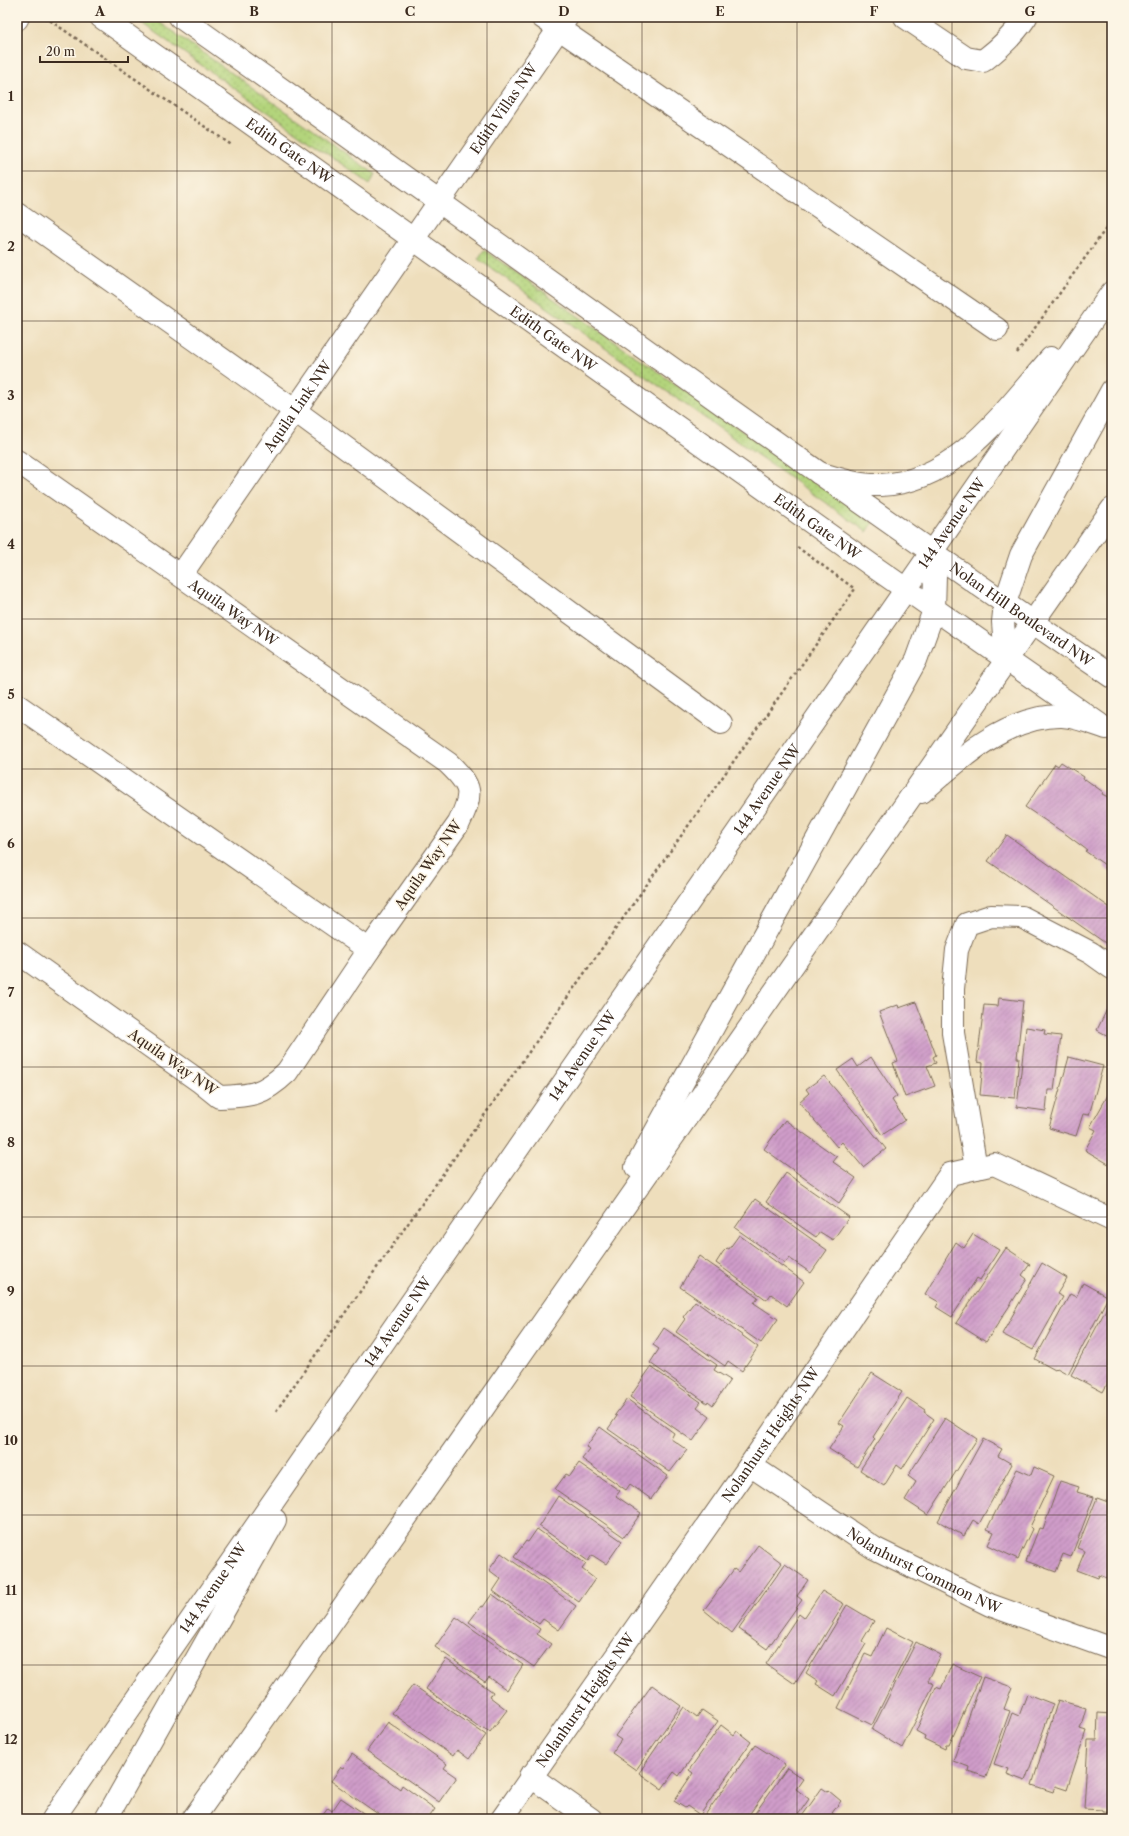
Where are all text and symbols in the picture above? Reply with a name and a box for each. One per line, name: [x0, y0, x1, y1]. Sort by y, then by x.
text: A: [94, 3, 106, 19]
text: B: [249, 3, 259, 19]
text: C: [405, 3, 415, 19]
text: D: [558, 3, 570, 19]
text: E: [715, 3, 725, 19]
text: F: [870, 3, 879, 19]
text: G: [1024, 3, 1036, 19]
scale bar: [40, 38, 128, 64]
text: 20 m: [46, 44, 75, 59]
street label: Edith Villas NW: [466, 59, 542, 157]
text: 1: [8, 88, 14, 104]
street label: Edith Gate NW: [242, 114, 337, 188]
text: 2: [7, 238, 15, 254]
street label: Edith Gate NW: [506, 302, 601, 376]
street label: Aquila Link NW: [259, 357, 336, 456]
text: 3: [7, 387, 15, 403]
street label: 144 Avenue NW: [914, 474, 990, 572]
street label: Edith Gate NW: [770, 490, 865, 564]
text: 4: [7, 536, 15, 552]
street label: Nolan Hill Boulevard NW: [946, 559, 1097, 671]
street label: Aquila Way NW: [184, 574, 282, 650]
text: 5: [7, 686, 15, 702]
street label: 144 Avenue NW: [730, 740, 805, 838]
street label: Aquila Way NW: [390, 816, 466, 914]
text: 6: [7, 835, 15, 851]
text: 7: [8, 984, 15, 1000]
street label: 144 Avenue NW: [545, 1007, 620, 1104]
street label: Aquila Way NW: [124, 1024, 222, 1100]
text: 8: [7, 1134, 15, 1150]
street label: 144 Avenue NW: [360, 1273, 436, 1370]
text: 9: [7, 1283, 15, 1299]
street label: Nolanhurst Heights NW: [718, 1363, 824, 1505]
text: 10: [4, 1432, 18, 1448]
street label: Nolanhurst Common NW: [843, 1523, 1004, 1618]
street label: 144 Avenue NW: [176, 1539, 251, 1637]
text: 11: [5, 1582, 17, 1598]
street label: Nolanhurst Heights NW: [532, 1629, 639, 1771]
text: 12: [4, 1731, 18, 1747]

